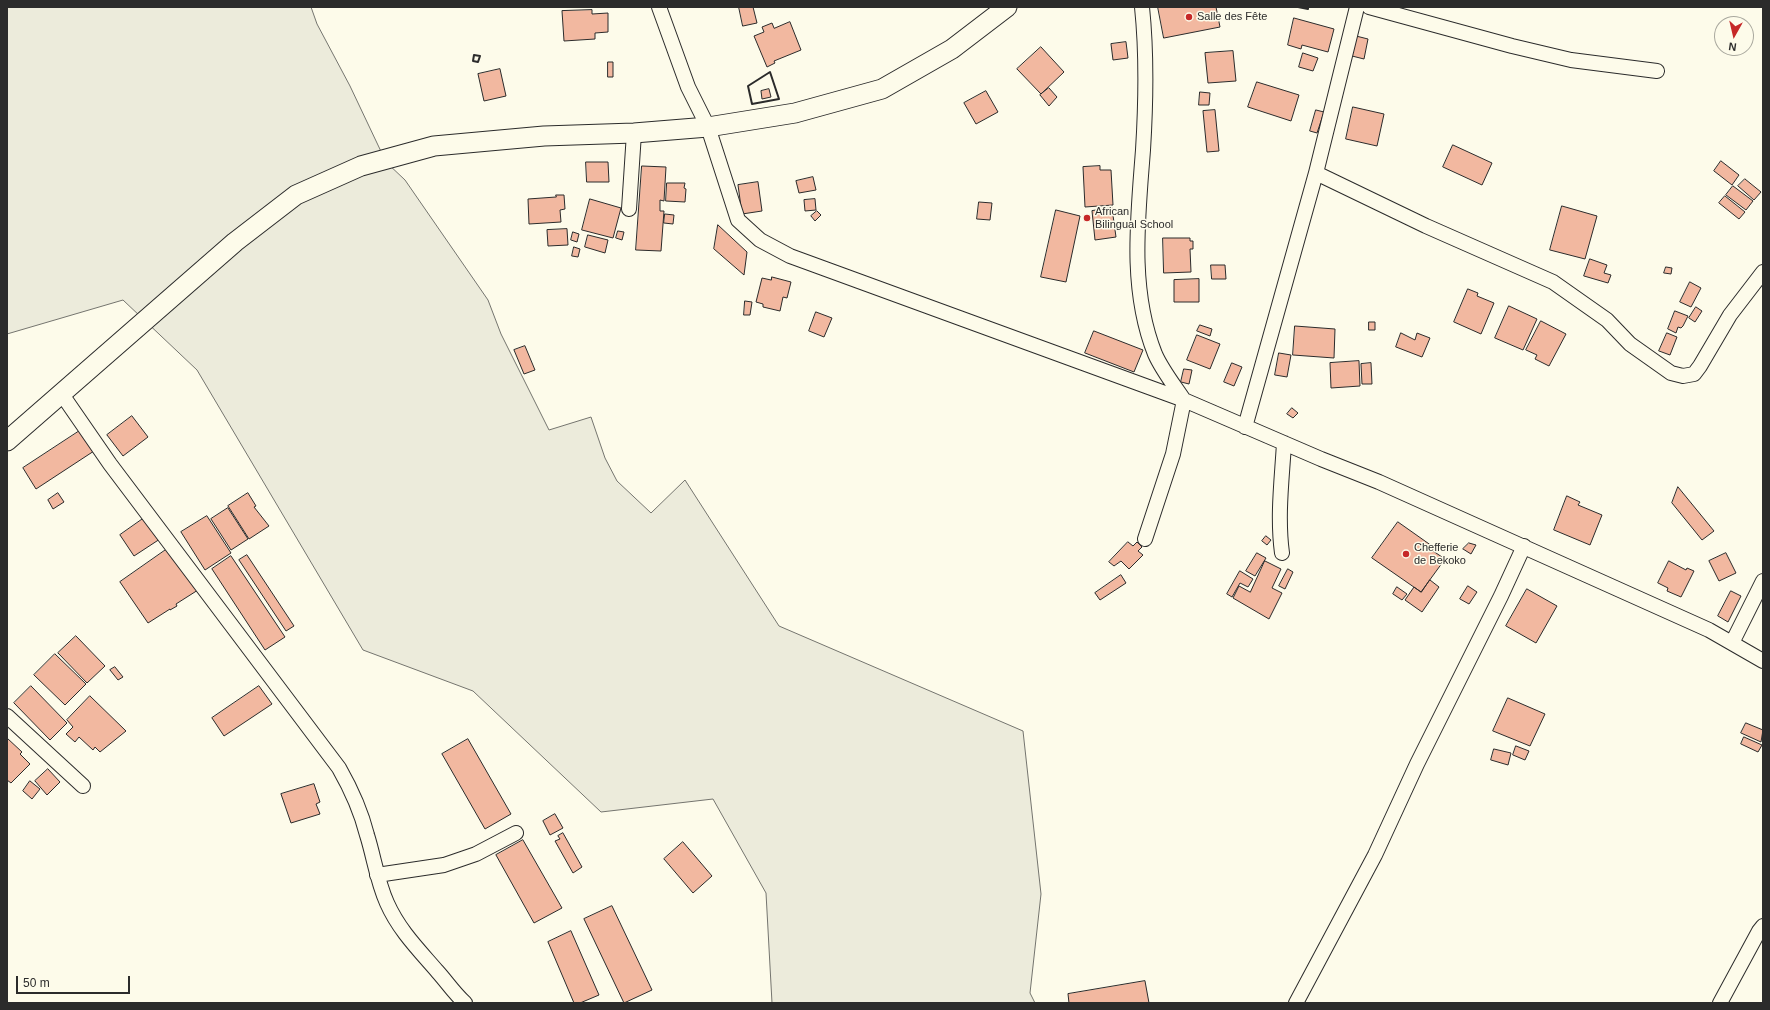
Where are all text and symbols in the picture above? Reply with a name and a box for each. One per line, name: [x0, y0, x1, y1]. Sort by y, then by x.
place label: Salle des Fête: [1197, 10, 1267, 24]
marker: Salle des Fête: [1184, 12, 1194, 22]
north arrow: [1714, 16, 1754, 56]
text: N: [1728, 40, 1737, 53]
place label: African Bilingual School: [1095, 205, 1173, 231]
marker: African Bilingual School: [1082, 213, 1092, 223]
place label: Chefferie de Bekoko: [1414, 541, 1466, 567]
marker: Chefferie de Bekoko: [1401, 549, 1411, 559]
scale bar: [18, 968, 132, 994]
text: 50 m: [23, 976, 50, 990]

